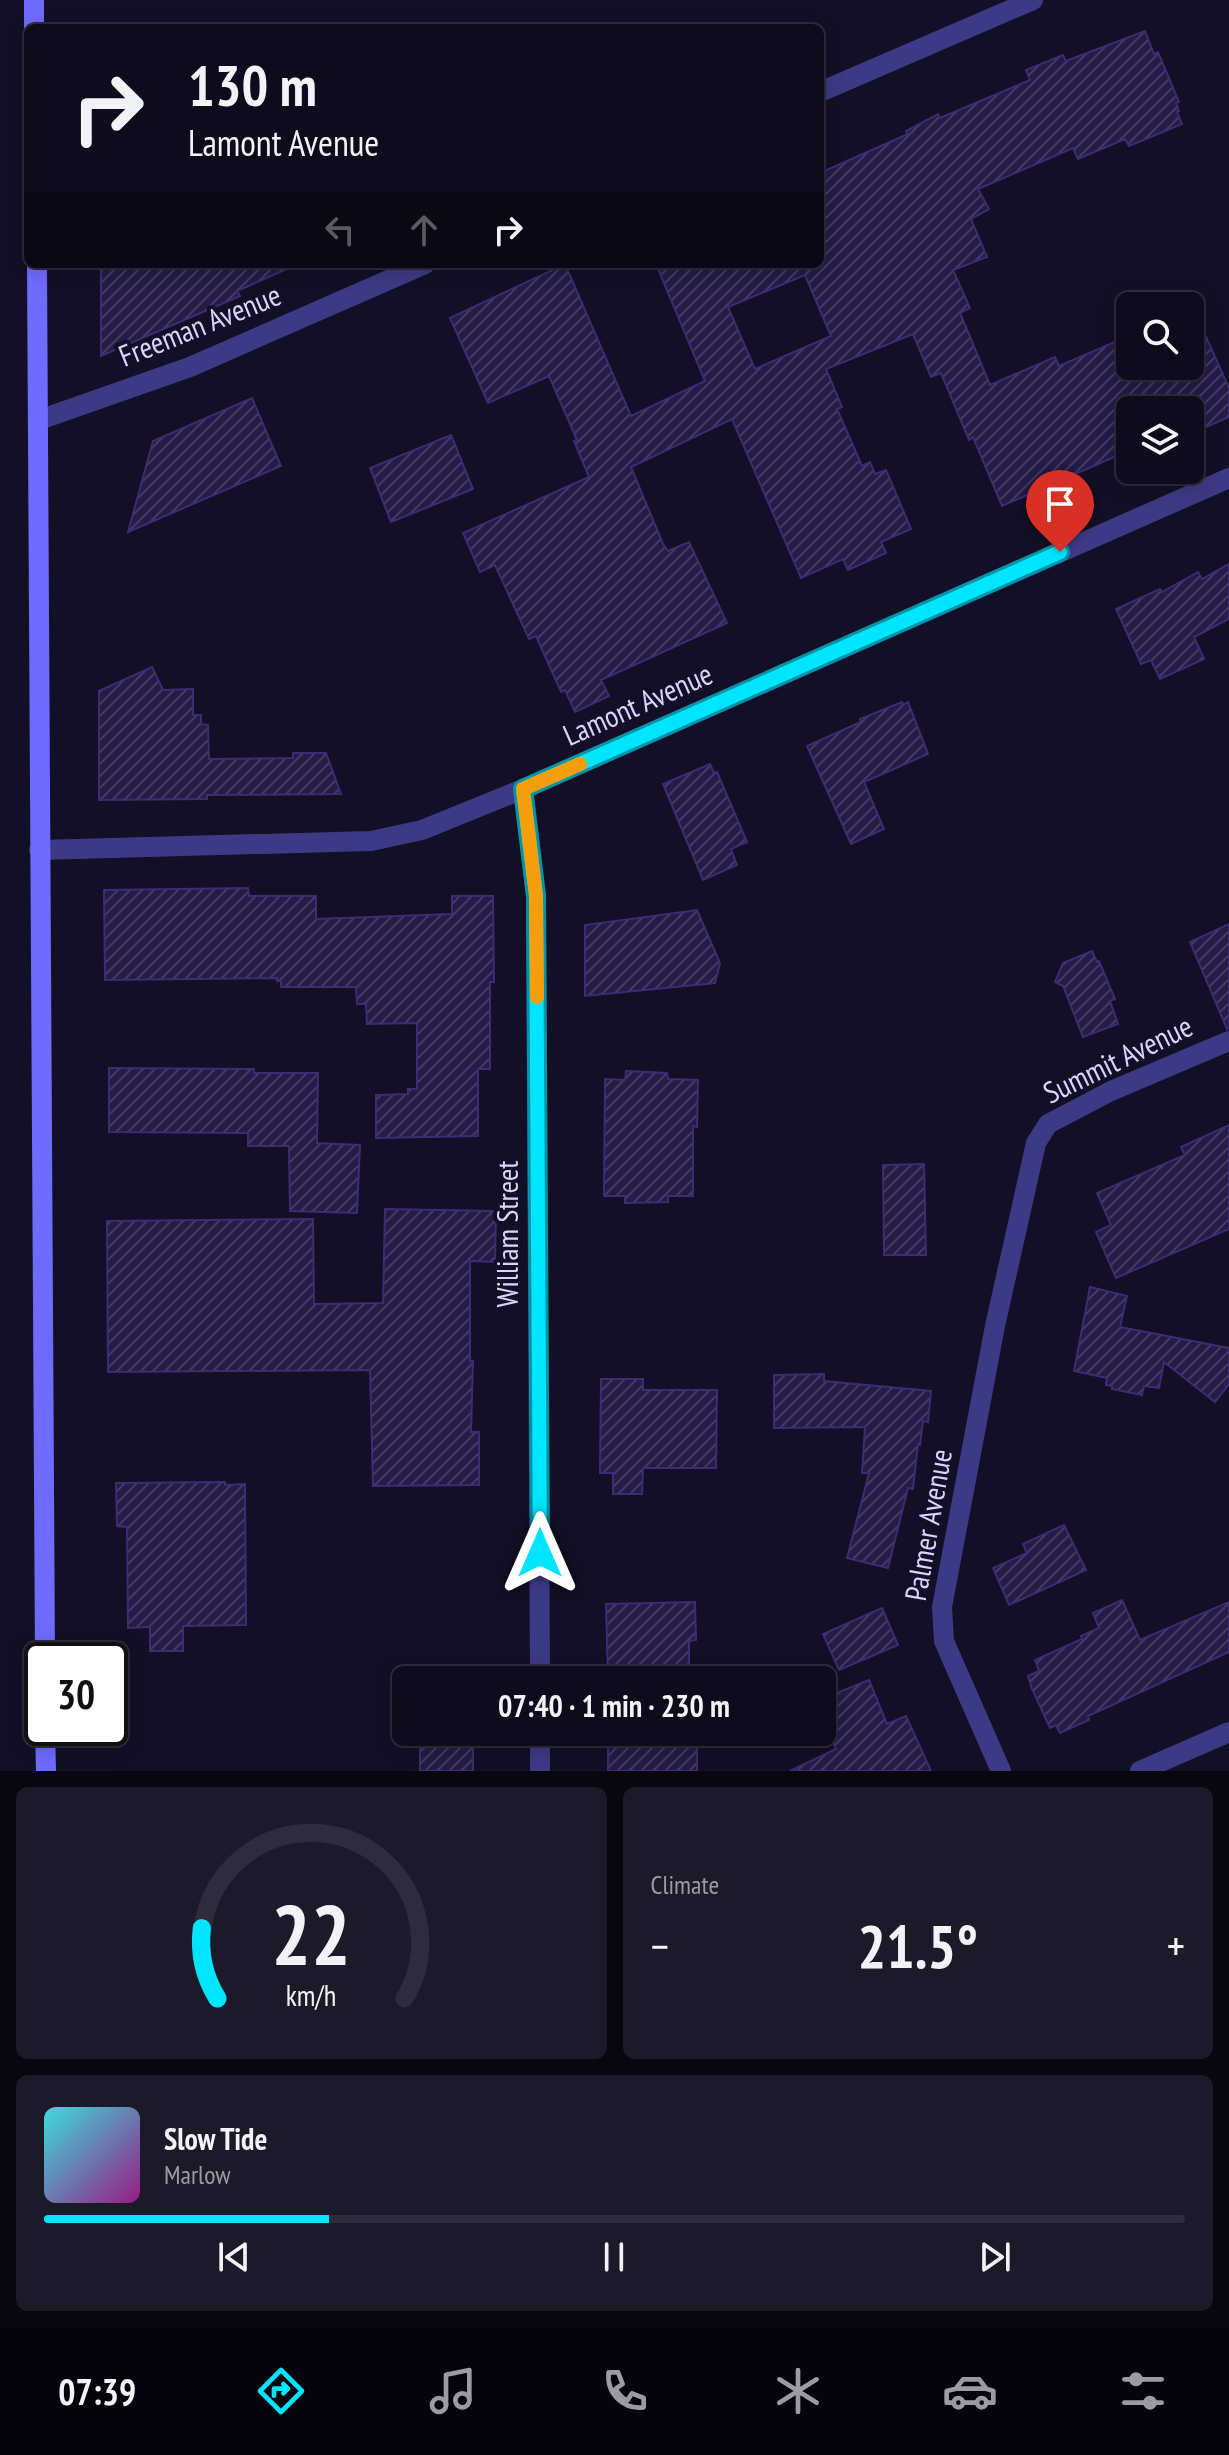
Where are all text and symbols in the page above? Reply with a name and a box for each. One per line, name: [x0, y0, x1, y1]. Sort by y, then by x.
text: 130 m: [188, 49, 317, 121]
icon: right: [56, 56, 160, 160]
text: Lamont Avenue: [188, 119, 379, 166]
icon: left: [318, 208, 362, 252]
icon: ahead: [402, 208, 446, 252]
icon: right: [486, 208, 530, 252]
street label: Freeman Avenue: [113, 274, 286, 375]
map controls: [1116, 292, 1204, 484]
button: search: [1116, 292, 1204, 380]
button: layers: [1116, 396, 1204, 484]
pin: [1026, 470, 1094, 552]
icon: arrive: [1038, 482, 1082, 526]
street label: Lamont Avenue: [557, 653, 718, 754]
street label: Summit Avenue: [1036, 1006, 1198, 1111]
street label: William Street: [487, 1160, 526, 1308]
street label: Palmer Avenue: [895, 1446, 960, 1604]
position arrow: [498, 1511, 582, 1595]
speed limit sign: 30: [24, 1642, 128, 1746]
text: 07:40 · 1 min · 230 m: [498, 1686, 730, 1725]
text: Climate: [651, 1868, 719, 1901]
text: 22: [271, 1880, 351, 1988]
text: 21.5°: [857, 1907, 978, 1985]
text: −: [651, 1917, 669, 1974]
text: +: [1167, 1917, 1185, 1974]
text: km/h: [286, 1977, 337, 2014]
text: Slow Tide: [164, 2119, 267, 2158]
text: Marlow: [164, 2158, 230, 2191]
icon: previous: [212, 2235, 256, 2279]
icon: pause: [592, 2235, 636, 2279]
icon: next: [973, 2235, 1017, 2279]
icon: directions: [253, 2363, 309, 2419]
icon: music: [425, 2363, 481, 2419]
icon: phone: [597, 2363, 653, 2419]
icon: climate: [770, 2363, 826, 2419]
icon: car: [942, 2363, 998, 2419]
icon: filters: [1115, 2363, 1171, 2419]
text: 07:39: [58, 2368, 136, 2415]

